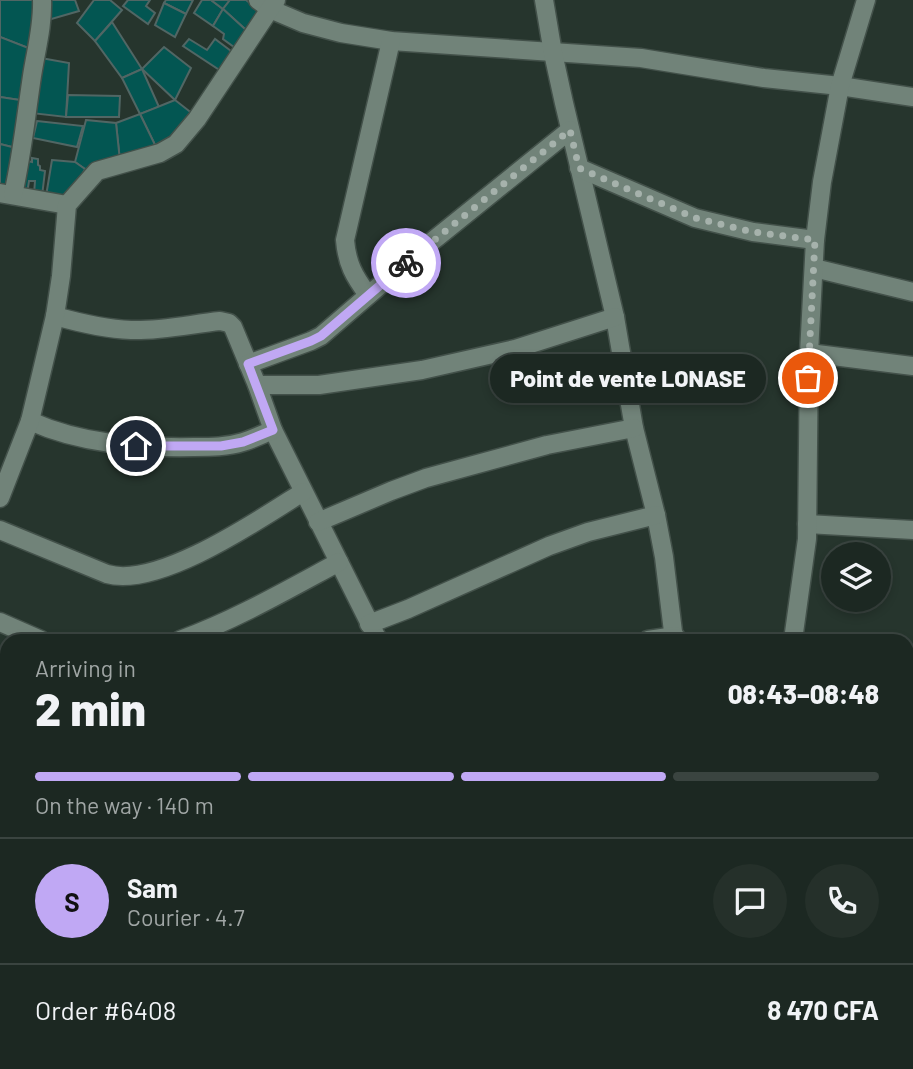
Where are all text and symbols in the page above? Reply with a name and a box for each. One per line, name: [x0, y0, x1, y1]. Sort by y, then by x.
courier: [371, 228, 441, 298]
icon: bike: [387, 244, 425, 282]
pin: [778, 348, 838, 408]
callout: Point de vente LONASE: [490, 354, 766, 402]
icon: bag: [789, 359, 827, 397]
text: Point de vente LONASE: [510, 364, 746, 392]
pin: [106, 416, 166, 476]
icon: home: [117, 427, 155, 465]
map controls: [821, 542, 891, 612]
button: layers: [821, 542, 891, 612]
text: Arriving in: [35, 654, 136, 682]
text: 08:43–08:48: [728, 678, 879, 709]
text: 2 min: [35, 680, 146, 735]
text: On the way · 140 m: [35, 791, 214, 819]
button: chat: [713, 864, 787, 938]
button: phone: [805, 864, 879, 938]
text: Sam: [127, 872, 178, 903]
text: S: [64, 886, 80, 917]
text: Courier · 4.7: [127, 903, 245, 931]
text: Order #6408: [35, 994, 176, 1025]
text: 8 470 CFA: [767, 994, 879, 1025]

